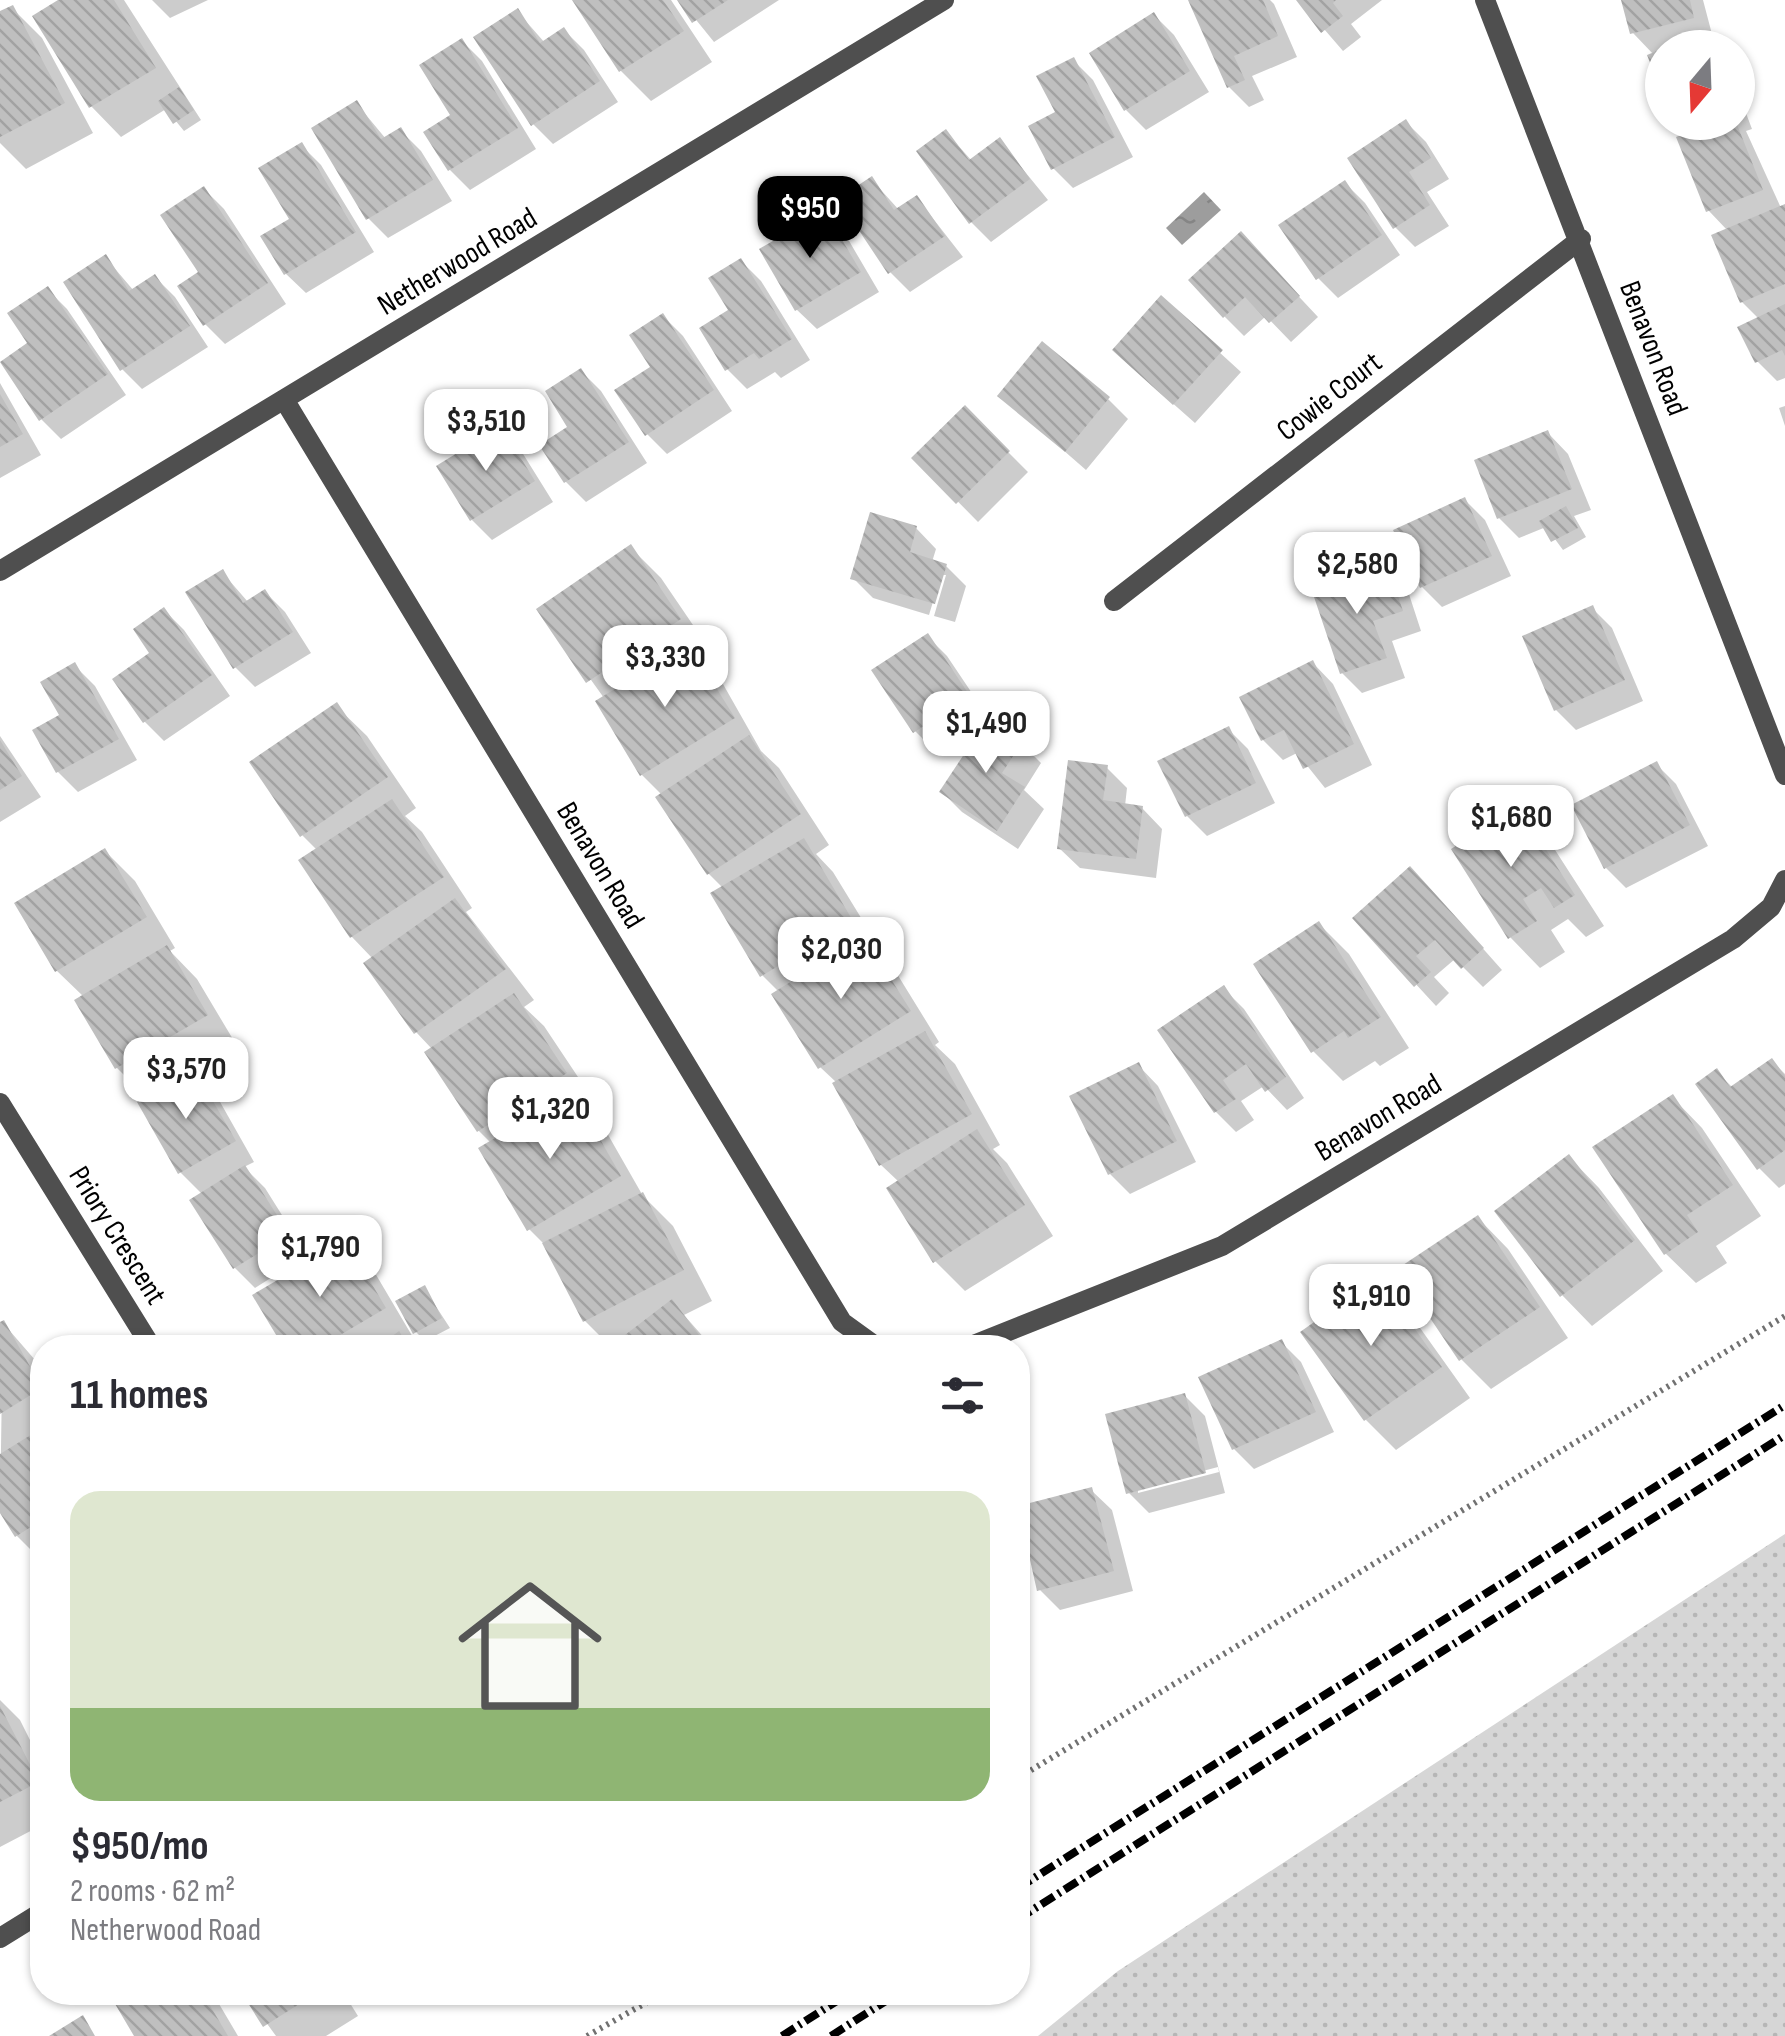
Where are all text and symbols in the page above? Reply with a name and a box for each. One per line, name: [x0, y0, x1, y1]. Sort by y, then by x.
north arrow: [1645, 30, 1755, 140]
map controls: [1645, 30, 1755, 140]
pin: $950: [751, 176, 869, 261]
text: $950: [780, 189, 840, 228]
street label: Netherwood Road: [371, 200, 544, 323]
street label: Benavon Road: [1611, 276, 1695, 421]
street label: Cowie Court: [1270, 345, 1389, 449]
pin: $3,510: [405, 389, 567, 474]
text: $3,510: [446, 402, 526, 441]
pin: $2,580: [1276, 532, 1438, 617]
text: $2,580: [1316, 545, 1398, 584]
pin: $3,330: [584, 625, 746, 710]
text: $3,330: [624, 638, 706, 677]
pin: $1,490: [905, 691, 1067, 776]
text: $1,490: [945, 704, 1027, 743]
pin: $1,680: [1430, 785, 1592, 870]
street label: Benavon Road: [548, 796, 652, 935]
text: $1,680: [1470, 798, 1552, 837]
pin: $2,030: [760, 917, 922, 1002]
text: $2,030: [800, 930, 882, 969]
pin: $3,570: [105, 1037, 267, 1122]
text: $3,570: [145, 1050, 227, 1089]
street label: Benavon Road: [1309, 1066, 1448, 1170]
pin: $1,320: [469, 1077, 631, 1162]
text: $1,320: [510, 1090, 590, 1129]
street label: Priory Crescent: [61, 1160, 174, 1311]
pin: $1,790: [239, 1215, 401, 1300]
text: $1,790: [280, 1228, 360, 1267]
pin: $1,910: [1290, 1264, 1452, 1349]
text: $1,910: [1331, 1277, 1411, 1316]
icon: filters: [935, 1368, 990, 1423]
text: 11 homes: [70, 1370, 208, 1421]
icon: home: [440, 1556, 620, 1736]
text: $950/mo: [70, 1821, 209, 1872]
text: 2 rooms · 62 m²: [70, 1872, 235, 1911]
text: Netherwood Road: [70, 1911, 261, 1950]

